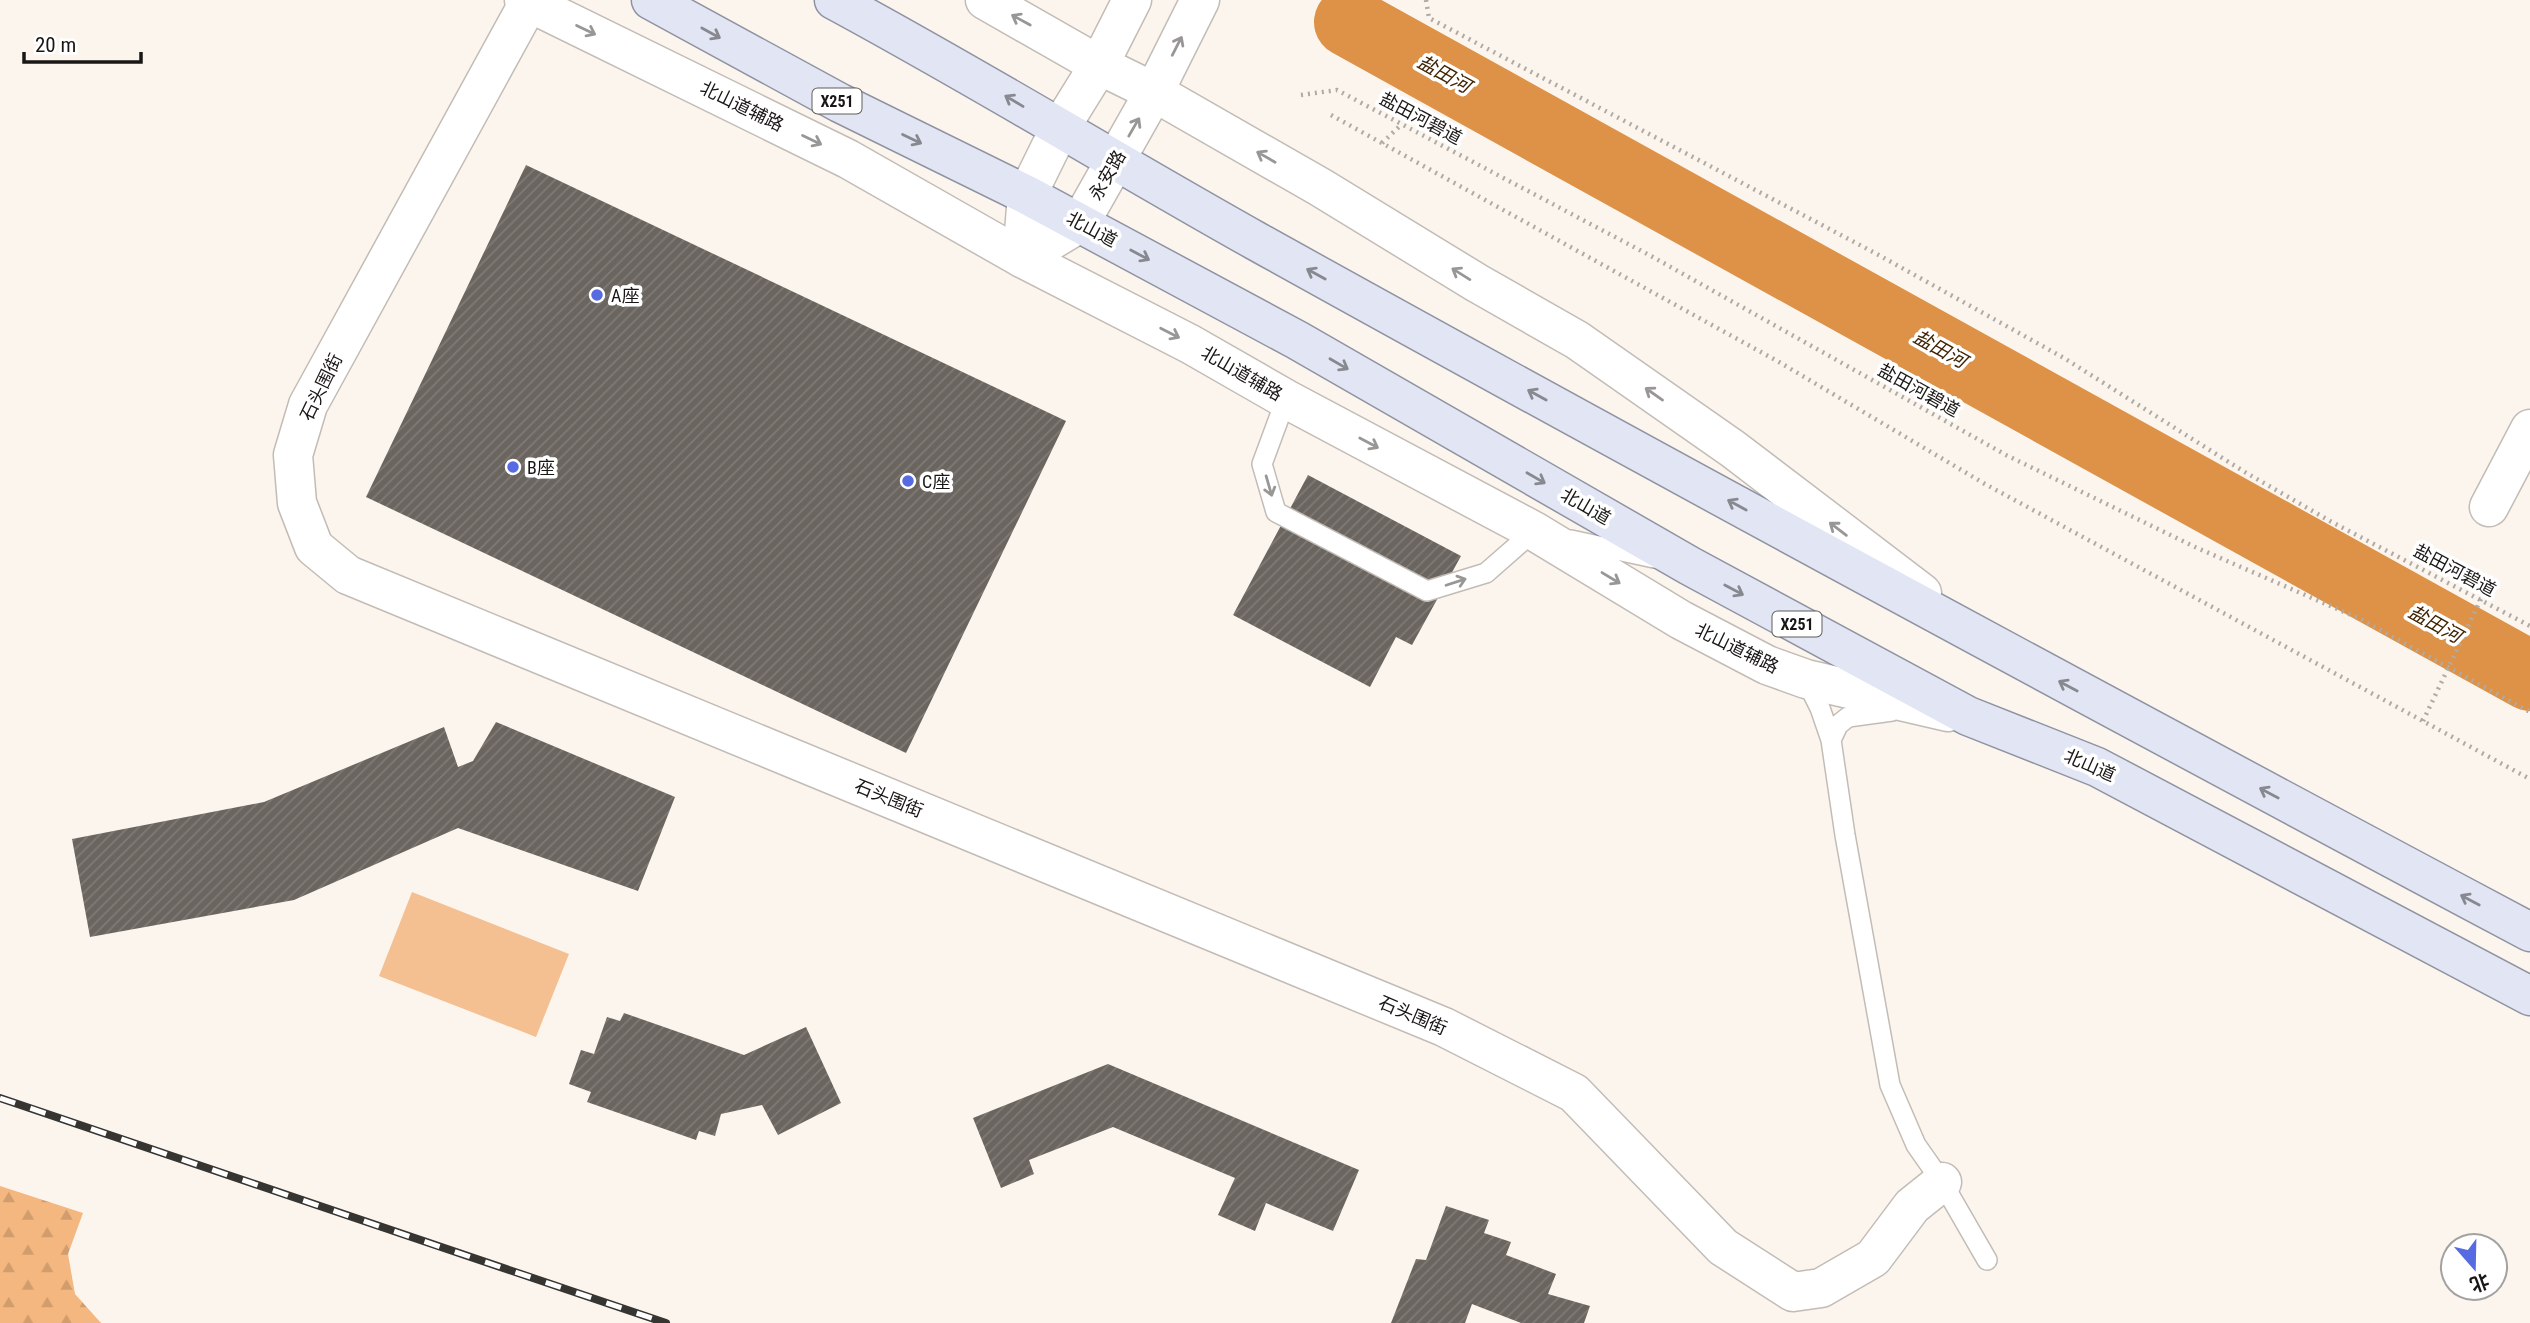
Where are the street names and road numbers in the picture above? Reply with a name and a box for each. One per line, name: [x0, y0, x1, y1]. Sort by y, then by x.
street label: 北山道辅路: [697, 77, 787, 135]
road number: X251: [812, 88, 862, 114]
street label: 盐田河碧道: [1376, 88, 1466, 148]
street label: 永安路: [1084, 146, 1130, 204]
street label: 北山道: [1063, 207, 1121, 251]
street label: 北山道辅路: [1198, 341, 1286, 405]
street label: 石头围街: [296, 350, 346, 424]
street label: 盐田河碧道: [1875, 359, 1963, 421]
street label: 北山道: [1557, 483, 1615, 529]
street label: 盐田河碧道: [2410, 540, 2500, 600]
road number: X251: [1772, 611, 1822, 636]
street label: 北山道辅路: [1692, 619, 1782, 677]
street label: 北山道: [2061, 744, 2119, 786]
street label: 石头围街: [852, 775, 926, 821]
street label: 石头围街: [1376, 991, 1450, 1039]

